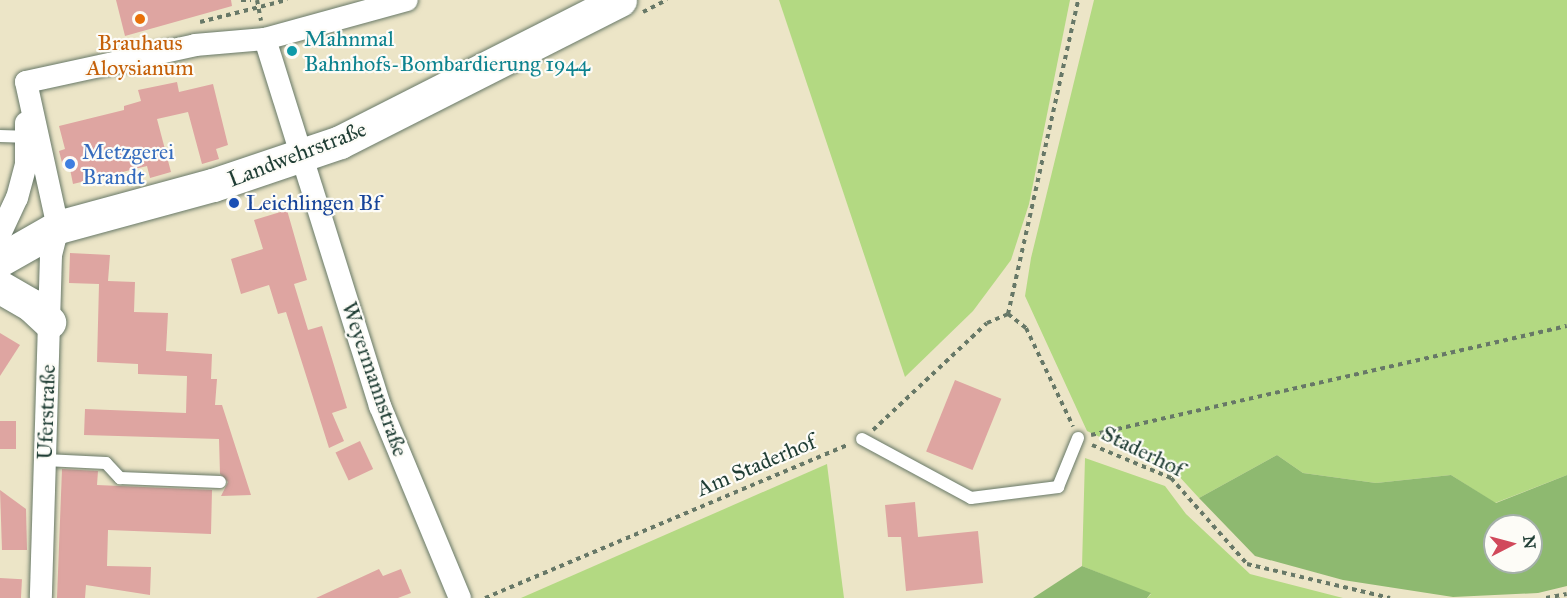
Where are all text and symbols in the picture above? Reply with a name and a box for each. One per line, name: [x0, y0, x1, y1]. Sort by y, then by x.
marker: Brauhaus Aloysianum: [133, 12, 147, 26]
place label: Mahnmal Bahnhofs-Bombardierung 1944: [304, 25, 590, 76]
place label: Brauhaus Aloysianum: [86, 29, 194, 80]
marker: Mahnmal Bahnhofs-Bombardierung 1944: [285, 44, 299, 58]
street label: Landwehrstraße: [224, 115, 370, 193]
place label: Metzgerei Brandt: [82, 138, 174, 190]
marker: Metzgerei Brandt: [63, 157, 77, 171]
place label: Leichlingen Bf: [246, 190, 381, 216]
marker: Leichlingen Bf: [227, 196, 241, 210]
street label: Weyermannstraße: [336, 298, 414, 460]
street label: Uferstraße: [31, 364, 61, 460]
street label: Staderhof: [1097, 420, 1189, 482]
street label: Am Staderhof: [692, 428, 820, 502]
north arrow: [1483, 514, 1543, 574]
text: N: [1519, 535, 1540, 550]

